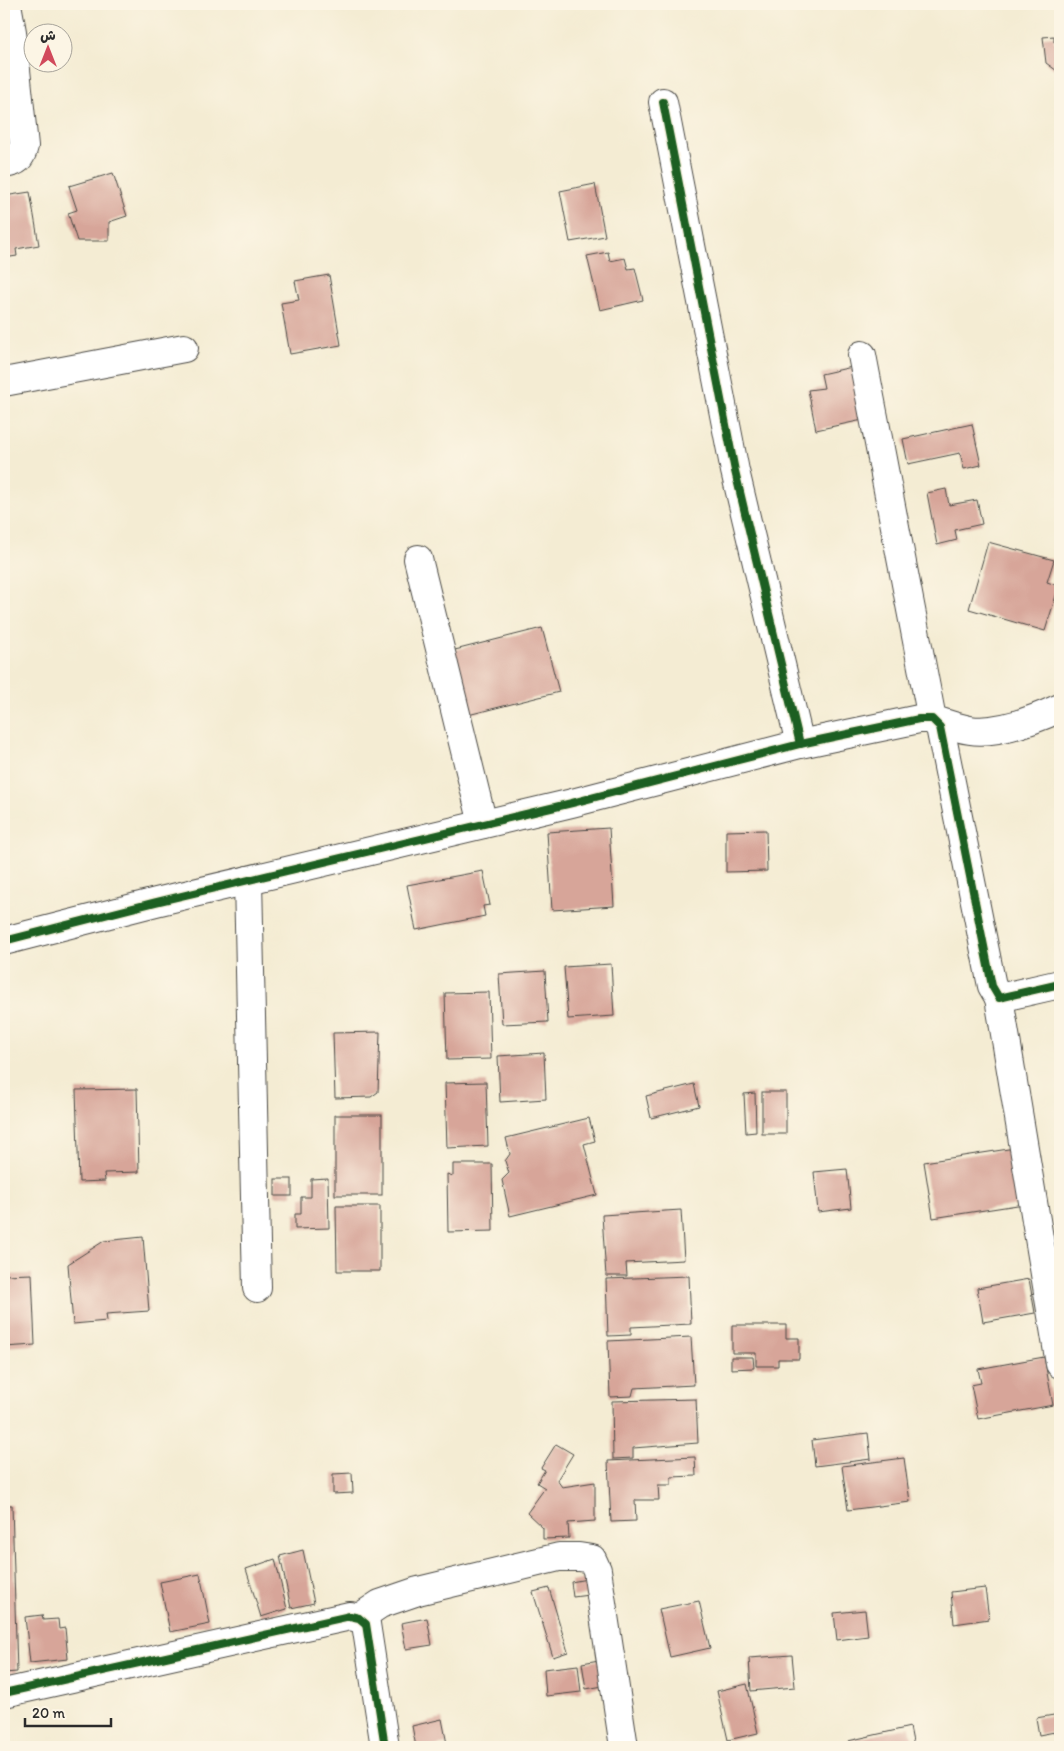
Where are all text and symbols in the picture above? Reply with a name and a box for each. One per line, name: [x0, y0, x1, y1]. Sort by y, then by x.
north arrow: [22, 22, 72, 72]
text: ش: [40, 27, 56, 44]
scale bar: [25, 1696, 111, 1728]
text: 20 m: [32, 1704, 66, 1722]

